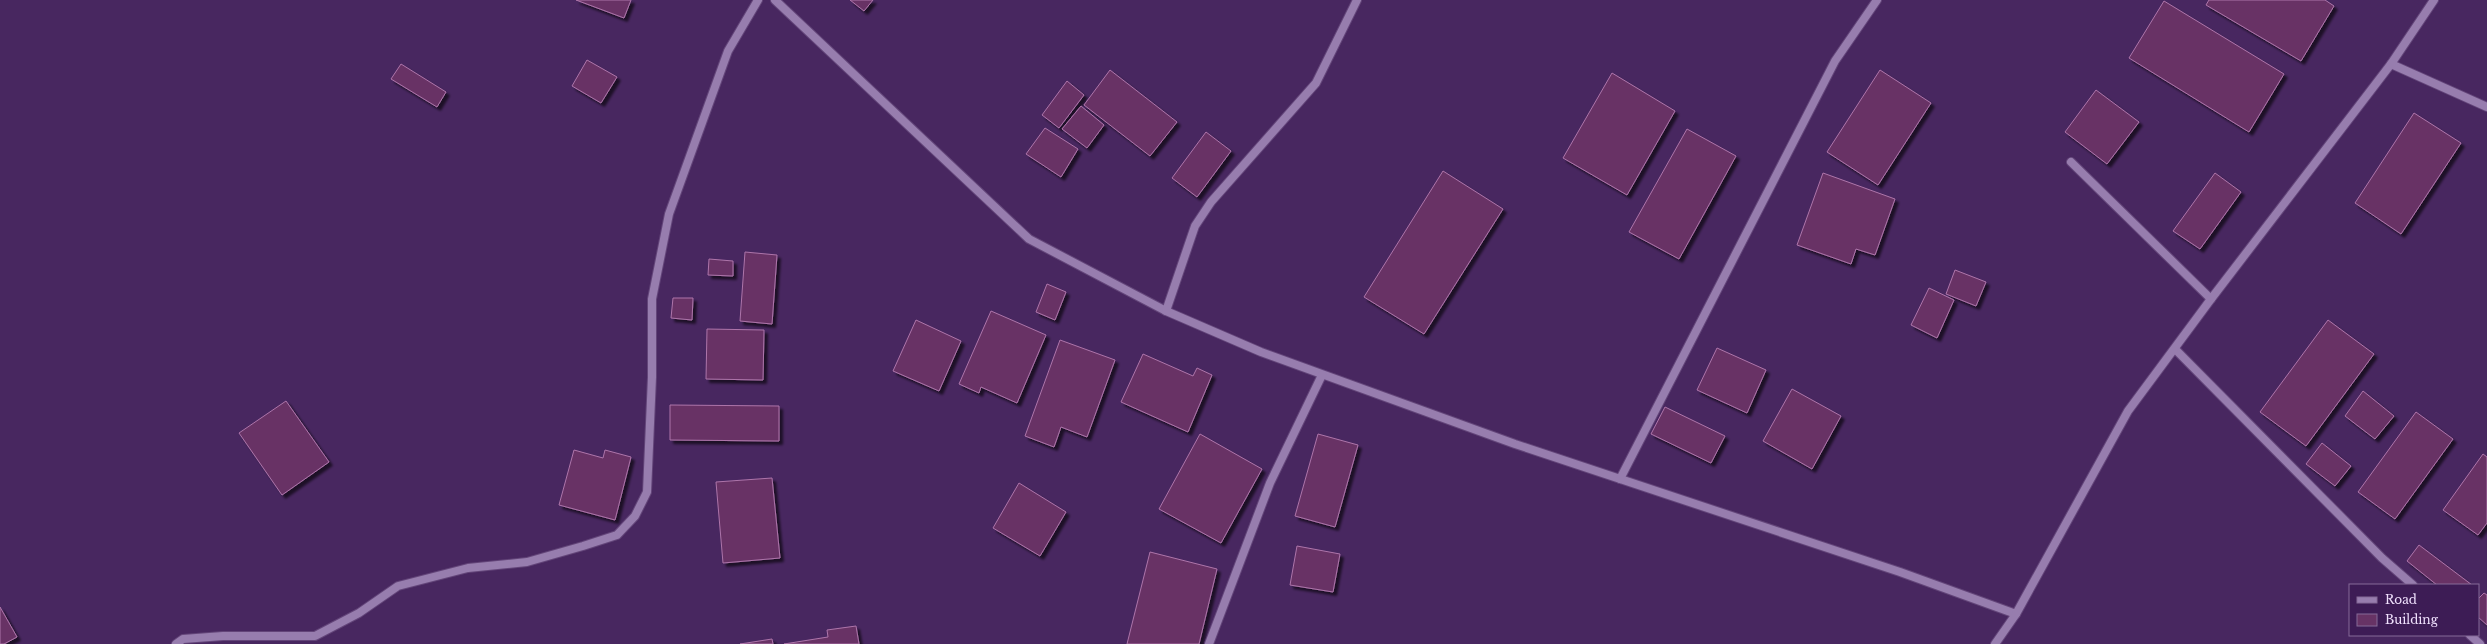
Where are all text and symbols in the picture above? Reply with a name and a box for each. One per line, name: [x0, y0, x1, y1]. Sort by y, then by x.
legend: [2349, 584, 2479, 636]
text: Road: [2385, 592, 2417, 607]
text: Building: [2385, 612, 2439, 627]

